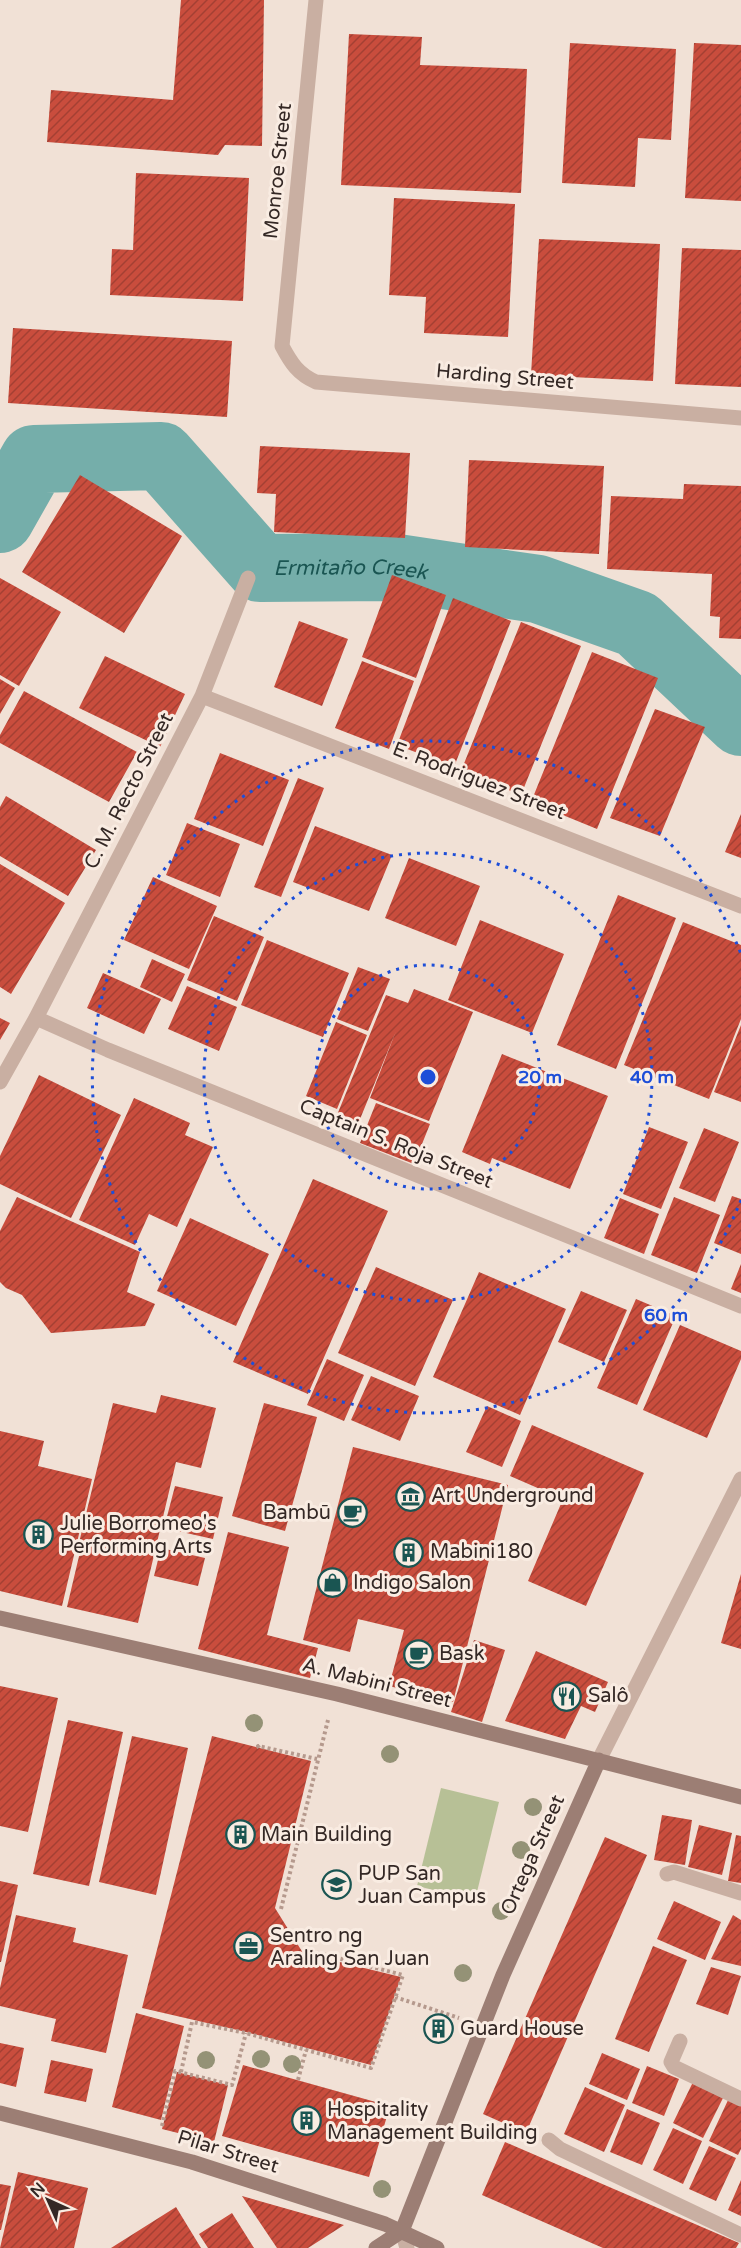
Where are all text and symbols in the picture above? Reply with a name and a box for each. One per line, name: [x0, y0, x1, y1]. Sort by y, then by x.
street label: Monroe Street: [259, 101, 297, 240]
street label: Harding Street: [435, 359, 575, 395]
water label: Ermitaño Creek: [273, 554, 431, 585]
street label: C. M. Recto Street: [79, 708, 179, 873]
street label: E. Rodriguez Street: [389, 737, 569, 825]
text: 20 m: [518, 1066, 562, 1088]
text: 40 m: [630, 1066, 674, 1088]
centre of rings: [418, 1067, 438, 1087]
street label: Captain S. Roja Street: [296, 1094, 497, 1194]
text: 60 m: [644, 1304, 688, 1326]
museum icon: Art Underground: [394, 1480, 426, 1512]
place label: Art Underground: [431, 1484, 594, 1508]
cafe icon: Bambū: [336, 1497, 368, 1529]
place label: Bambū: [263, 1501, 331, 1525]
place label: Julie Borromeo's Performing Arts: [60, 1512, 217, 1559]
building icon: Julie Borromeo's Performing Arts: [23, 1519, 55, 1551]
building icon: Mabini180: [393, 1536, 425, 1568]
place label: Mabini180: [430, 1540, 533, 1564]
shop icon: Indigo Salon: [316, 1567, 348, 1599]
place label: Indigo Salon: [353, 1571, 471, 1595]
cafe icon: Bask: [402, 1638, 434, 1670]
place label: Bask: [439, 1642, 485, 1666]
street label: A. Mabini Street: [300, 1653, 454, 1713]
restaurant icon: Salô: [551, 1680, 583, 1712]
place label: Salô: [588, 1684, 629, 1708]
street label: Ortega Street: [496, 1791, 570, 1919]
building icon: Main Building: [224, 1819, 256, 1851]
place label: Main Building: [261, 1823, 392, 1847]
place label: PUP San Juan Campus: [358, 1862, 486, 1909]
school or university icon: PUP San Juan Campus: [321, 1869, 353, 1901]
place label: Sentro ng Araling San Juan: [270, 1924, 430, 1971]
office icon: Sentro ng Araling San Juan: [233, 1931, 265, 1963]
building icon: Guard House: [423, 2013, 455, 2045]
place label: Guard House: [460, 2017, 584, 2041]
place label: Hospitality Management Building: [327, 2098, 538, 2145]
building icon: Hospitality Management Building: [290, 2105, 322, 2137]
street label: Pilar Street: [175, 2125, 282, 2179]
north arrow: [18, 2170, 78, 2230]
text: N: [26, 2178, 50, 2202]

